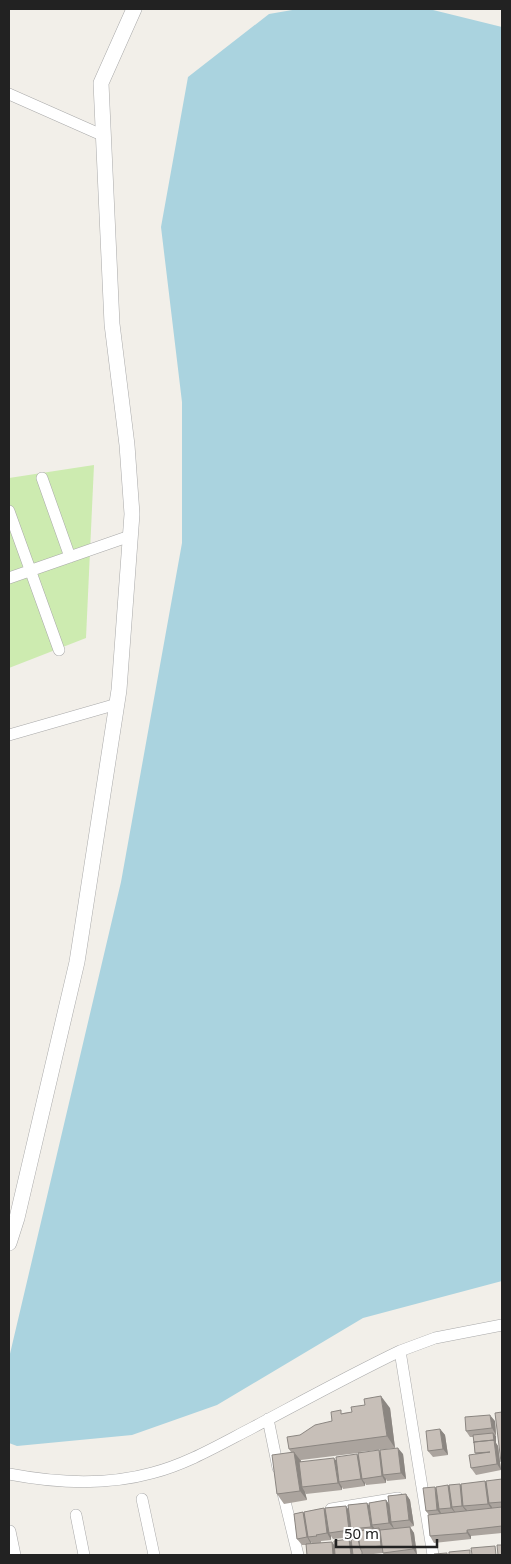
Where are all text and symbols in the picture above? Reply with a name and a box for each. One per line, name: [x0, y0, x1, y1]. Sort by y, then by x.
scale bar: [336, 1516, 437, 1548]
text: 50 m: [344, 1523, 379, 1543]

